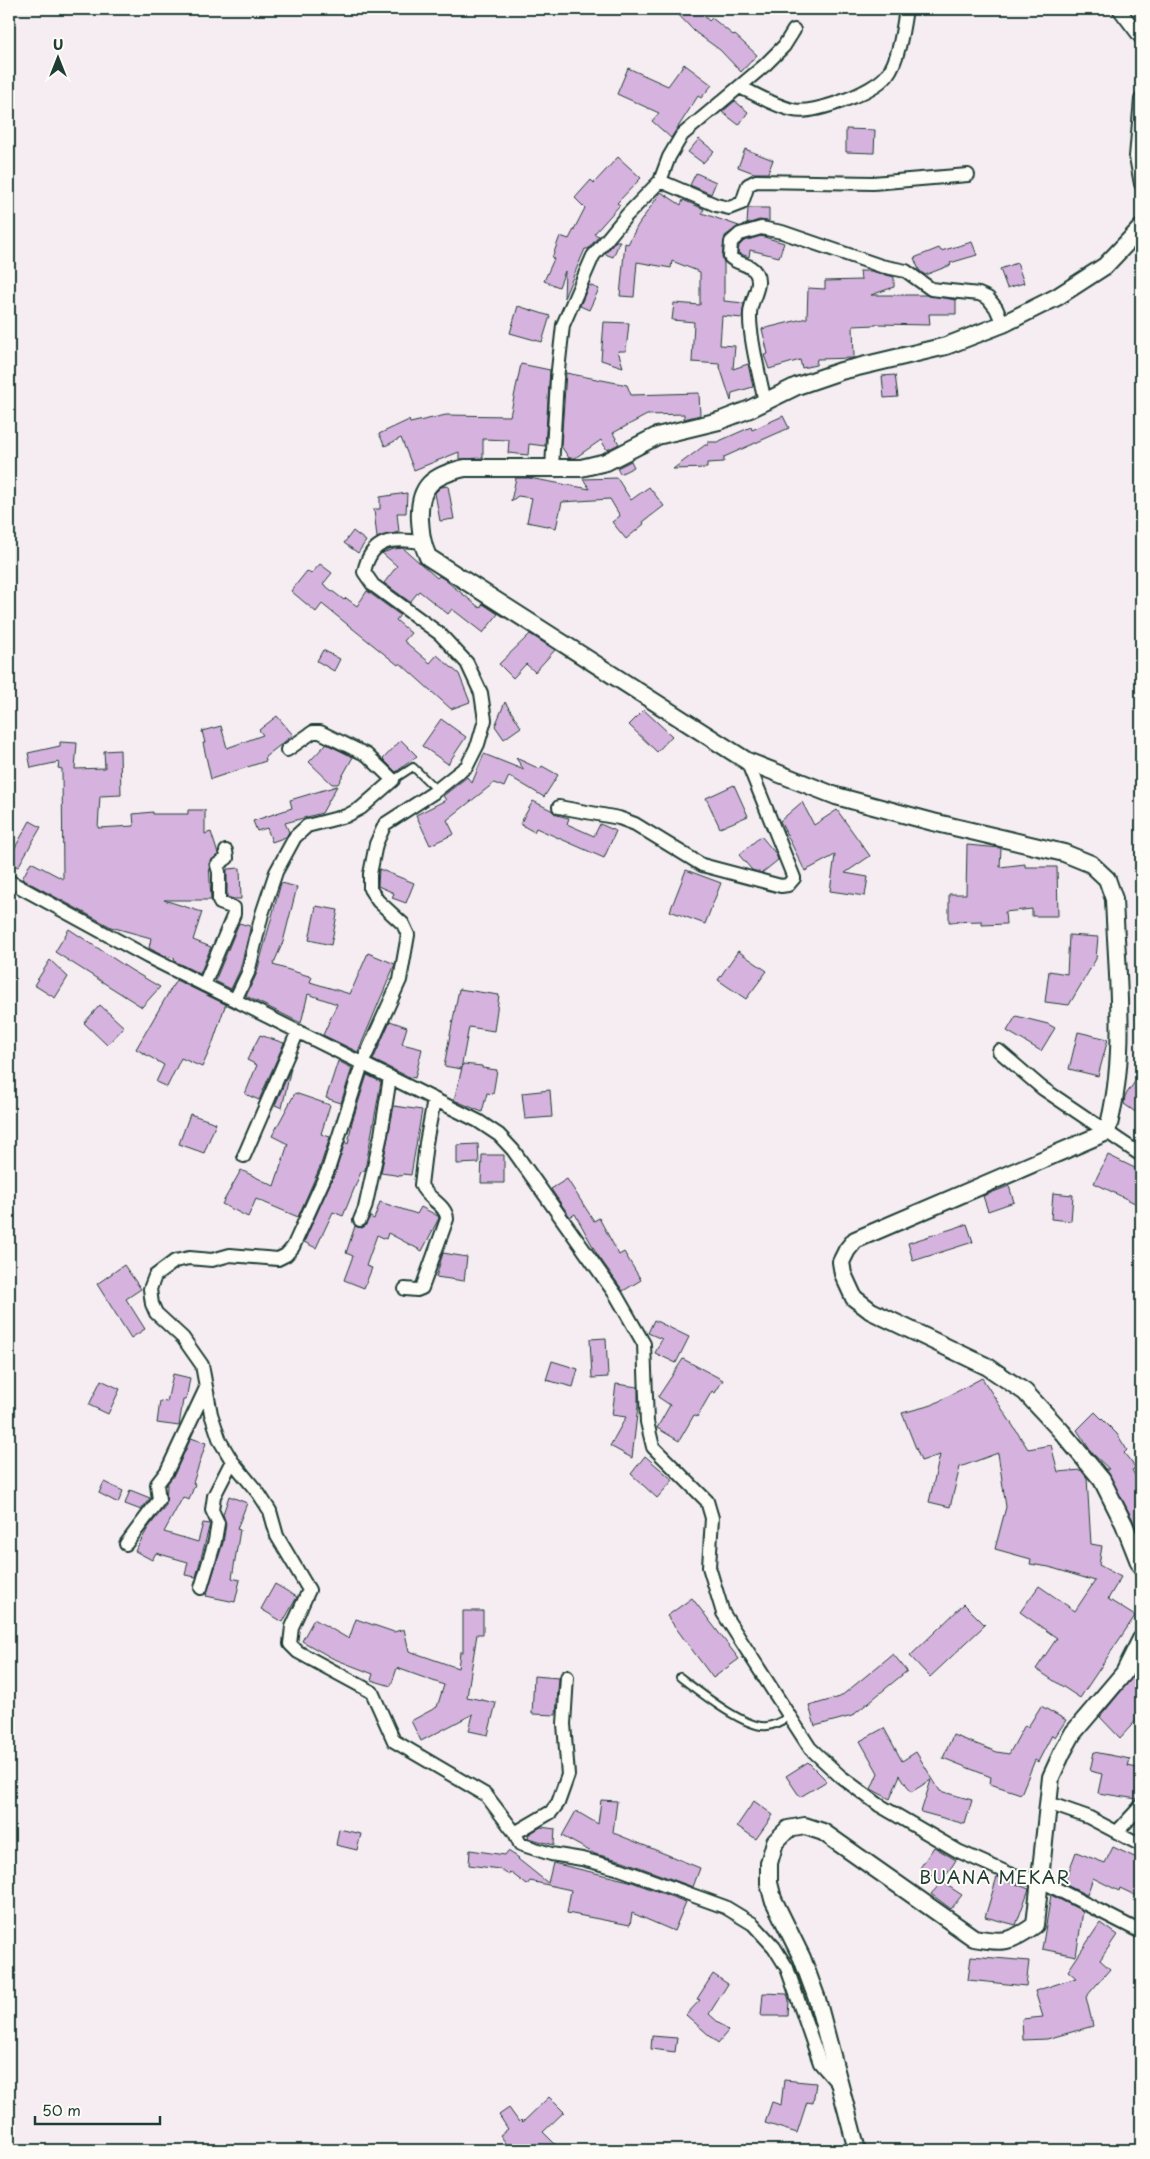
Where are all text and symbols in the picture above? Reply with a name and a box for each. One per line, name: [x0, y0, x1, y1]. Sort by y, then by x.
north arrow: [32, 32, 82, 82]
text: U: [53, 34, 63, 55]
district label: BUANA MEKAR: [919, 1863, 1071, 1890]
scale bar: [35, 2094, 160, 2126]
text: 50 m: [42, 2098, 81, 2121]

